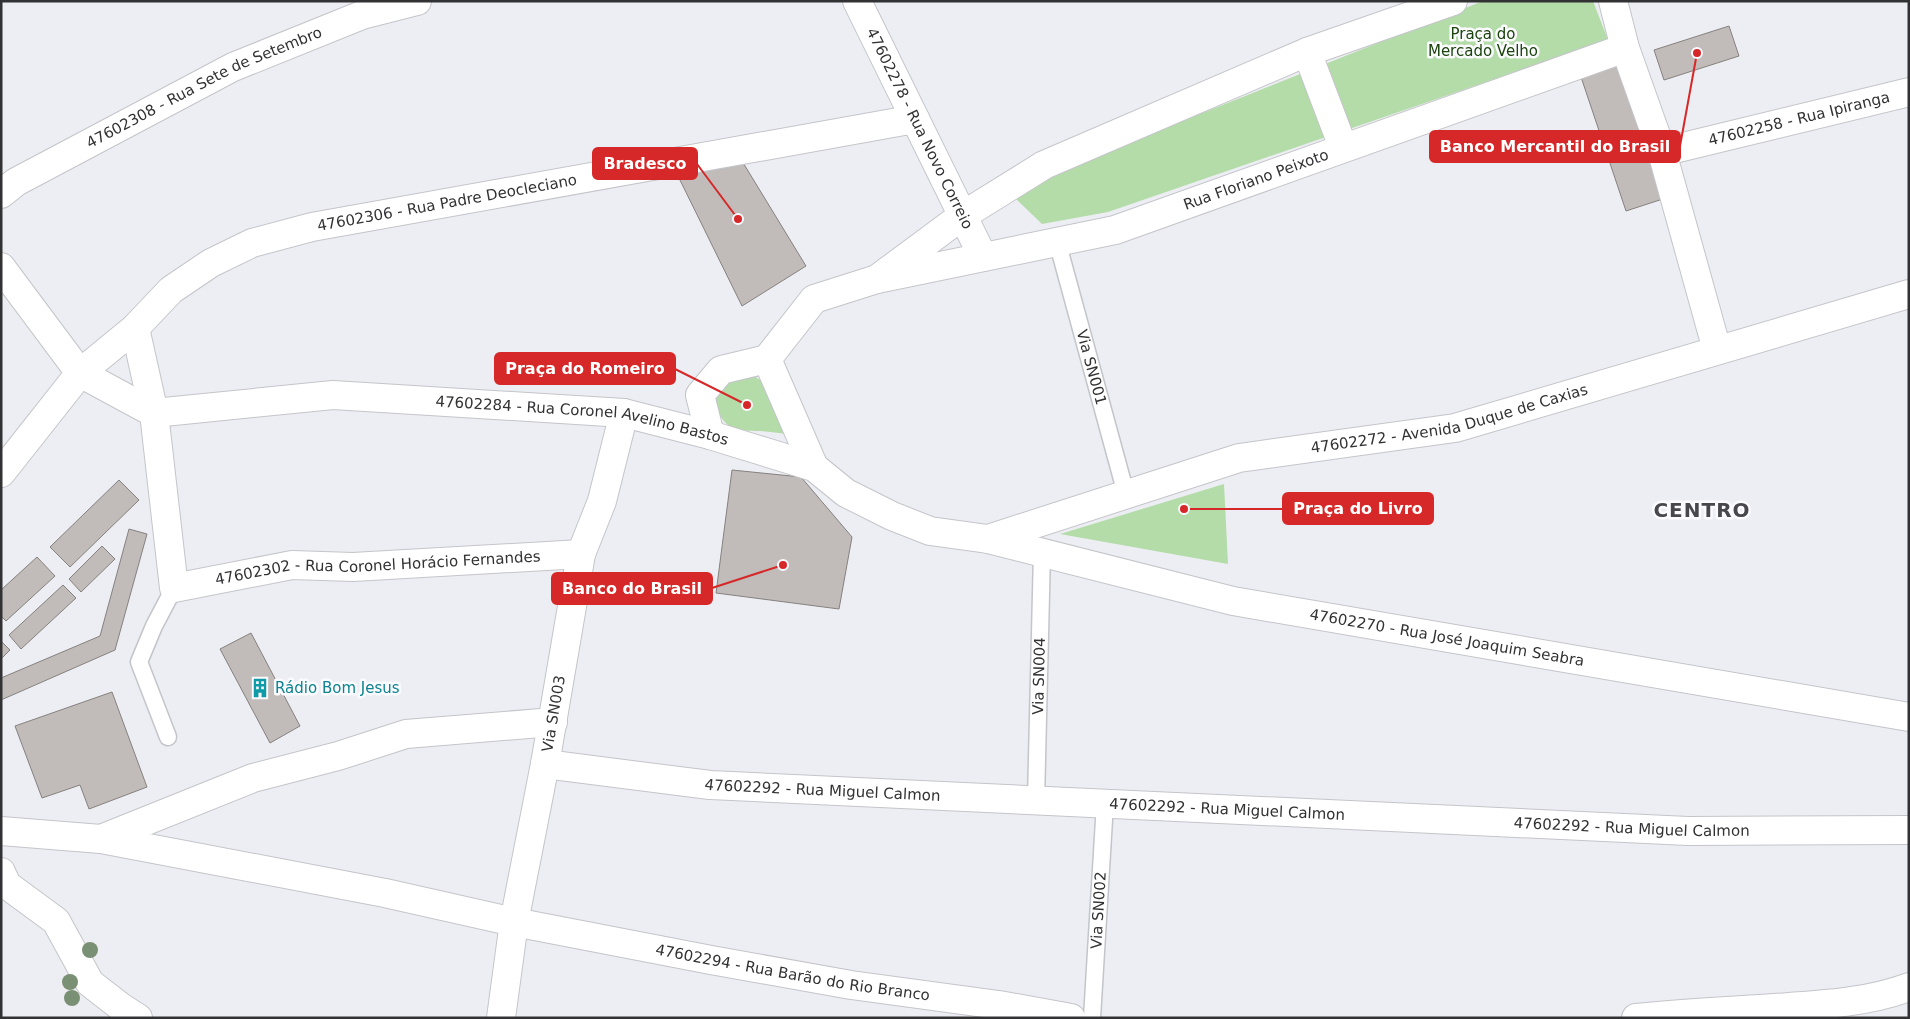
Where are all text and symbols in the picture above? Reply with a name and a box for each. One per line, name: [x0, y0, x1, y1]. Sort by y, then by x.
street label: 47602308 - Rua Sete de Setembro: [83, 23, 325, 152]
street label: 47602278 - Rua Novo Correio: [863, 25, 977, 232]
park label: Praça do Mercado Velho: [1428, 25, 1538, 60]
street label: 47602258 - Rua Ipiranga: [1706, 88, 1892, 149]
callout: Banco Mercantil do Brasil: [1430, 131, 1680, 162]
text: Banco Mercantil do Brasil: [1440, 137, 1670, 156]
street label: Rua Floriano Peixoto: [1181, 146, 1331, 214]
callout: Bradesco: [593, 148, 697, 179]
text: Bradesco: [603, 154, 687, 173]
street label: 47602306 - Rua Padre Deocleciano: [316, 171, 578, 235]
street label: Via SN001: [1073, 328, 1110, 407]
callout: Praça do Romeiro: [495, 353, 675, 384]
text: Praça do Romeiro: [505, 359, 665, 378]
street label: 47602272 - Avenida Duque de Caxias: [1310, 380, 1590, 457]
street label: 47602284 - Rua Coronel Avelino Bastos: [435, 392, 731, 449]
callout: Praça do Livro: [1283, 493, 1433, 524]
district label: CENTRO: [1653, 498, 1751, 522]
text: Praça do Livro: [1293, 499, 1423, 518]
street label: 47602302 - Rua Coronel Horácio Fernandes: [214, 547, 541, 589]
callout: Banco do Brasil: [552, 573, 712, 604]
text: Banco do Brasil: [562, 579, 702, 598]
street label: 47602270 - Rua José Joaquim Seabra: [1308, 605, 1586, 670]
street label: Via SN004: [1029, 637, 1049, 715]
street label: Via SN003: [538, 674, 569, 753]
building icon: Rádio Bom Jesus: [249, 677, 271, 699]
place label: Rádio Bom Jesus: [275, 679, 400, 697]
street label: 47602292 - Rua Miguel Calmon: [703, 775, 941, 805]
street label: 47602292 - Rua Miguel Calmon: [1109, 795, 1345, 824]
street label: 47602292 - Rua Miguel Calmon: [1513, 814, 1750, 840]
street label: Via SN002: [1087, 871, 1110, 949]
street label: 47602294 - Rua Barão do Rio Branco: [654, 940, 931, 1005]

